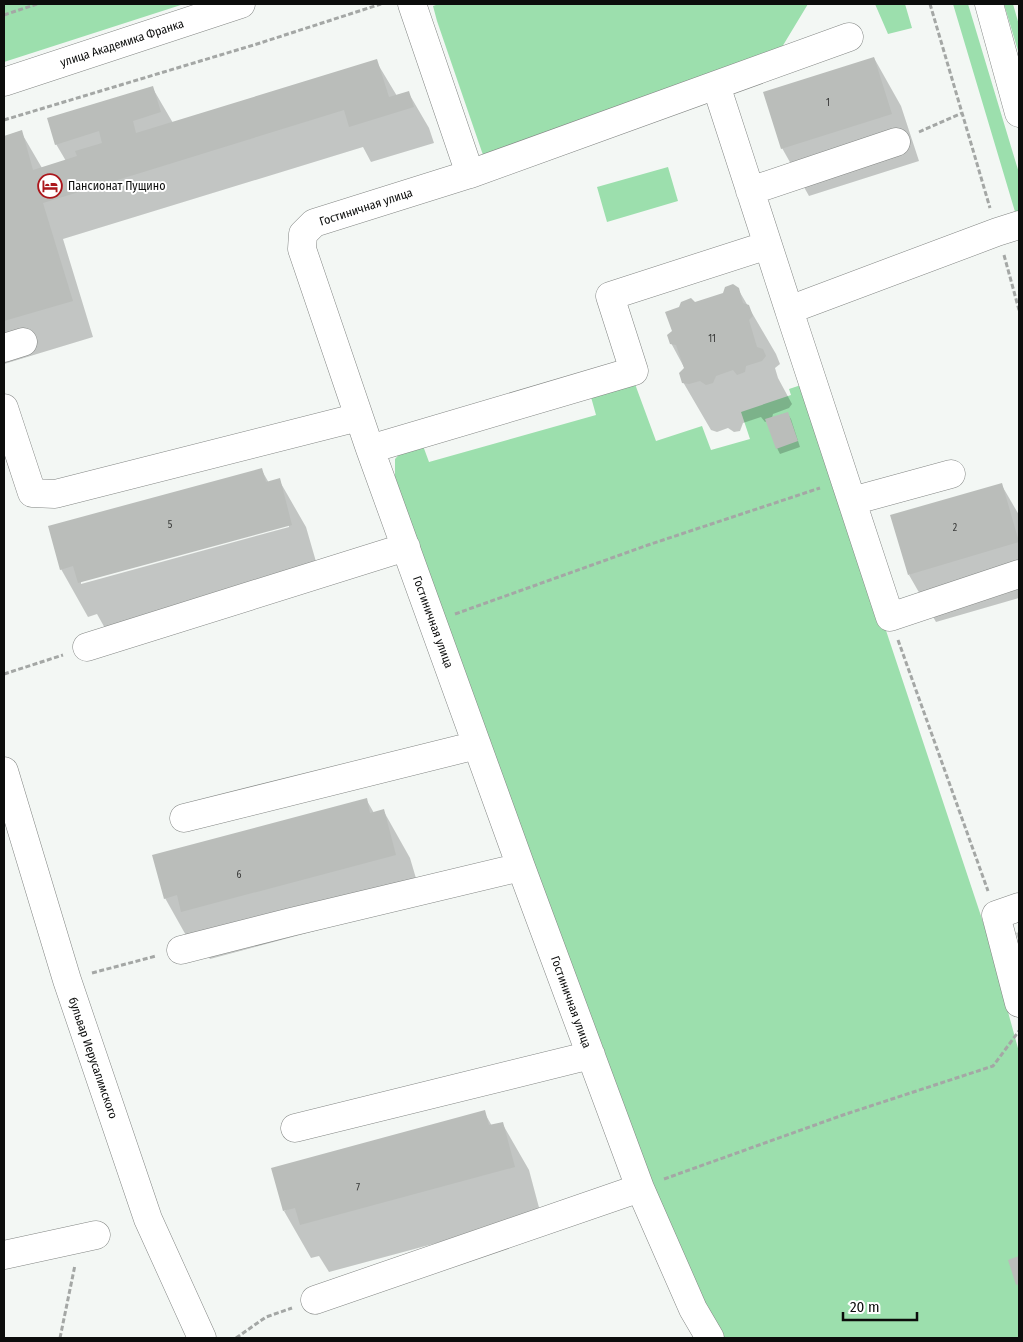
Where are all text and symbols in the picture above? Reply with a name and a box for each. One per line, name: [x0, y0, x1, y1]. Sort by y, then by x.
street label: улица Академика Франка: [58, 16, 186, 70]
house number: 1: [826, 97, 830, 109]
hotel icon: Пансионат Пущино: [37, 173, 63, 199]
place label: Пансионат Пущино: [68, 179, 166, 193]
street label: Гостиничная улица: [318, 185, 414, 229]
house number: 11: [708, 333, 716, 345]
house number: 5: [168, 519, 173, 531]
house number: 2: [953, 522, 958, 534]
street label: Гостиничная улица: [410, 574, 456, 670]
house number: 6: [237, 869, 242, 881]
street label: Гостиничная улица: [548, 954, 594, 1050]
street label: бульвар Иерусалимского: [66, 995, 120, 1121]
house number: 7: [356, 1182, 360, 1194]
scale bar: [843, 1290, 917, 1322]
text: 20 m: [850, 1298, 880, 1316]

